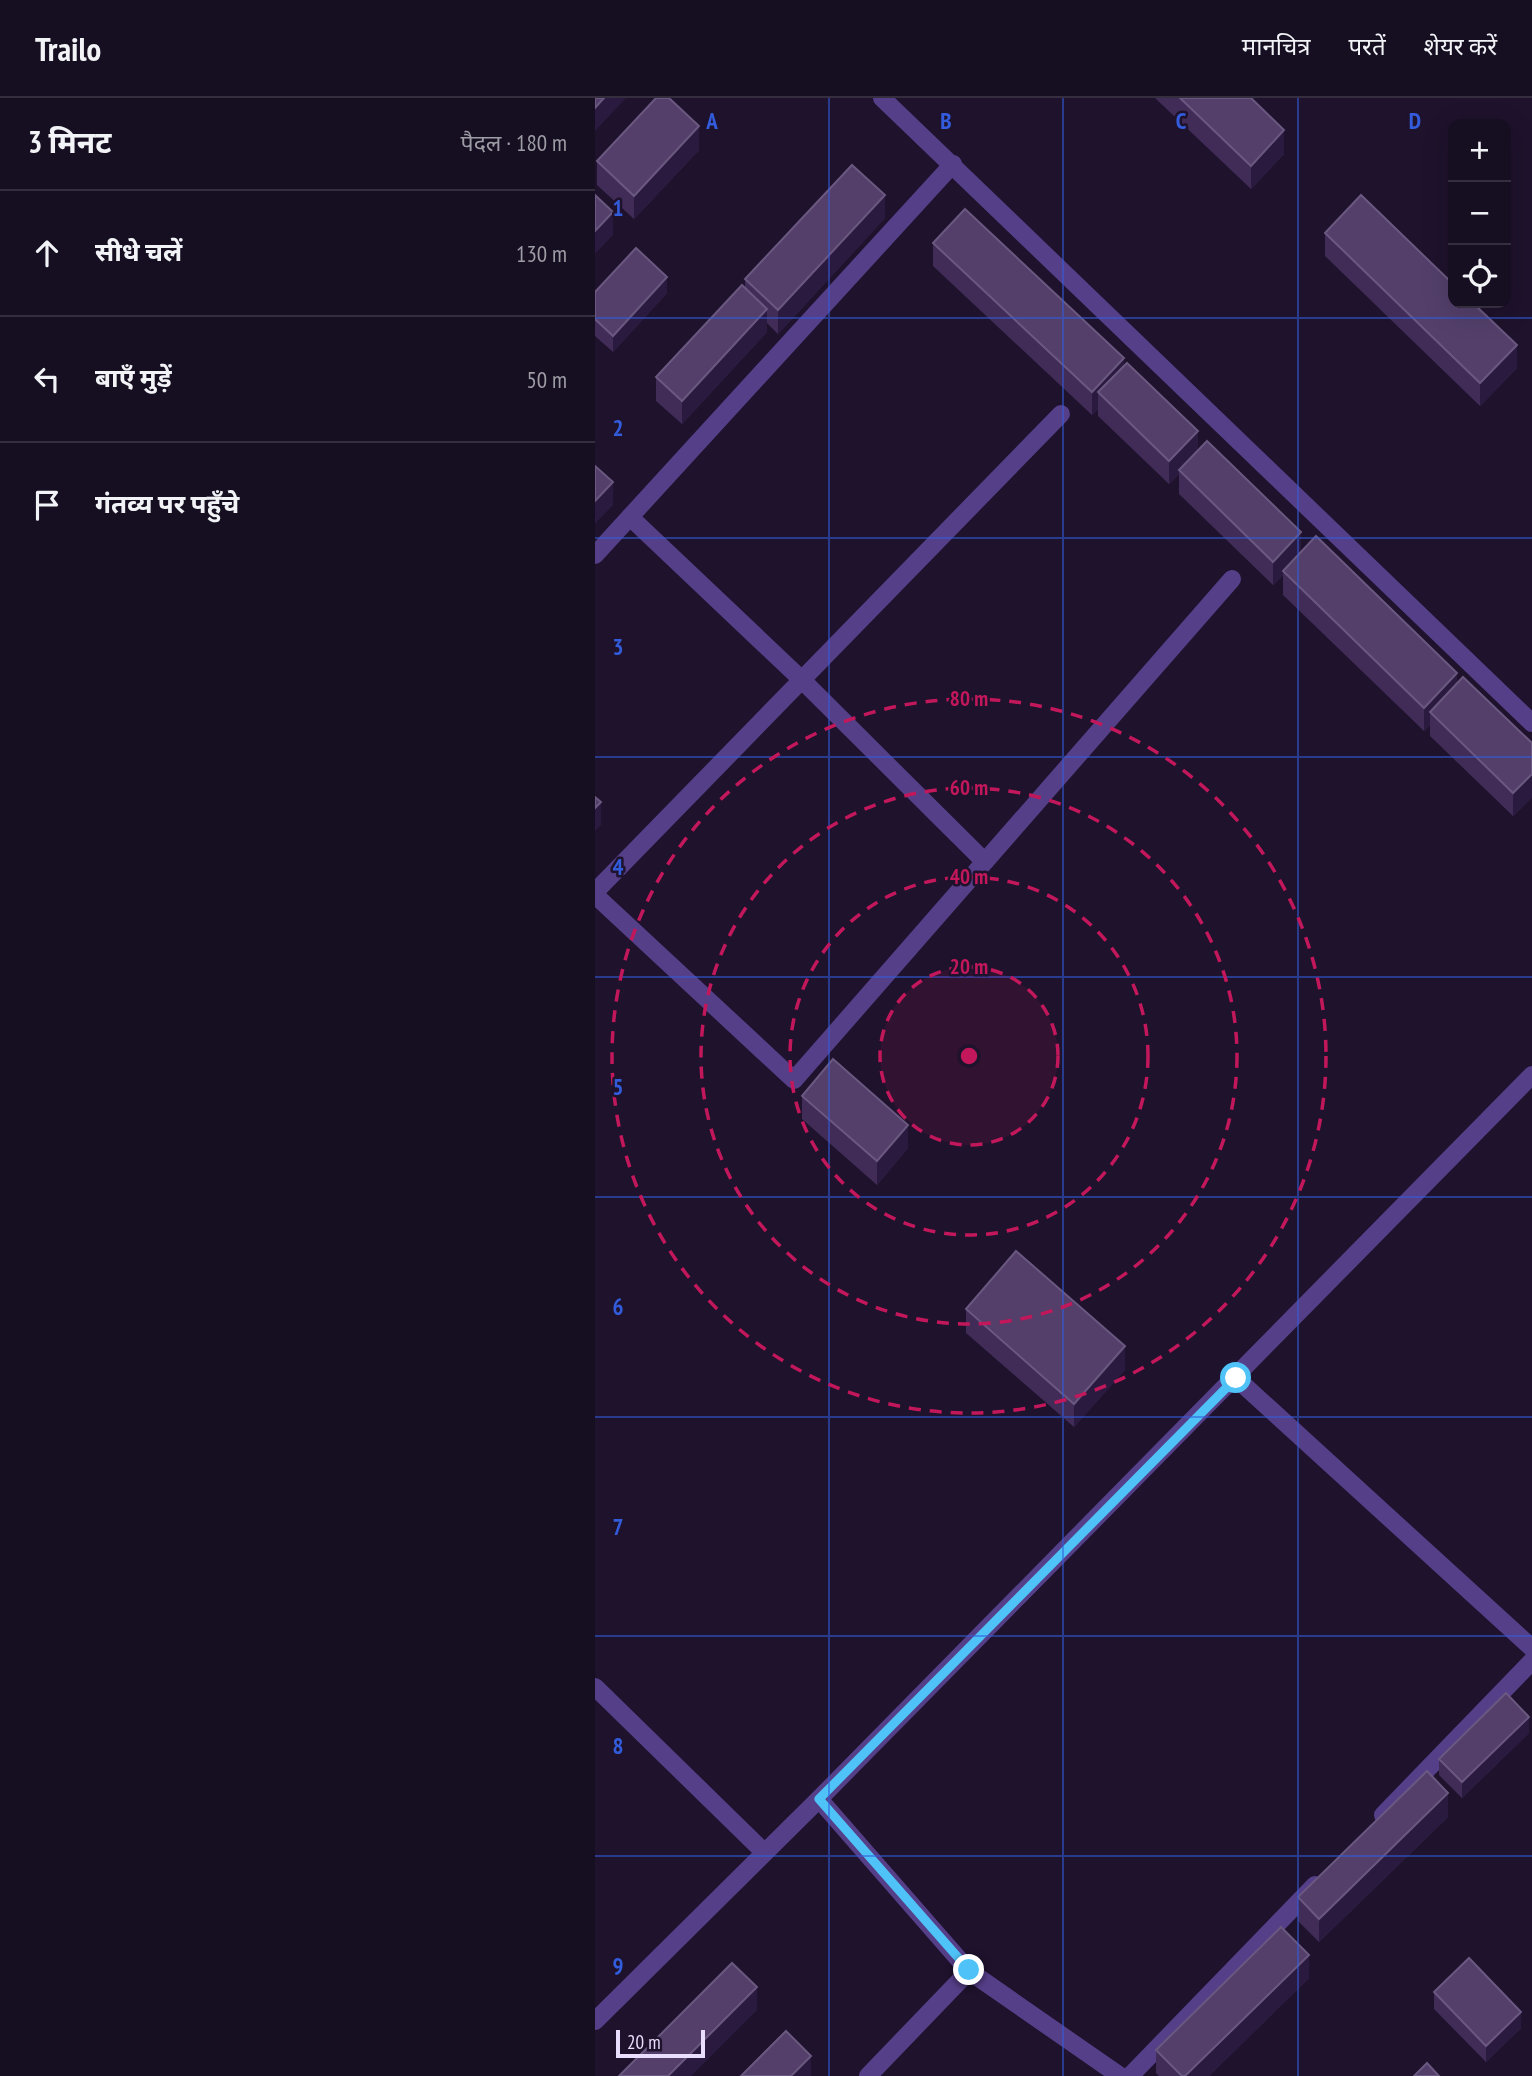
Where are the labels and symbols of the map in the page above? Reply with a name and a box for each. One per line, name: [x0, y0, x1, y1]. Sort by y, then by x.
text: A: [705, 106, 718, 135]
text: B: [940, 106, 952, 135]
text: C: [1176, 106, 1187, 135]
text: D: [1409, 106, 1421, 135]
text: 1: [613, 193, 624, 222]
text: 2: [613, 413, 624, 442]
text: 3: [613, 632, 624, 661]
text: 80 m: [950, 685, 988, 712]
text: 60 m: [950, 774, 988, 801]
text: 4: [613, 852, 624, 881]
text: 40 m: [950, 863, 988, 890]
text: 20 m: [950, 953, 988, 980]
centre of rings: [957, 1044, 981, 1068]
text: 5: [613, 1072, 624, 1101]
text: 6: [613, 1292, 624, 1321]
route start: [1220, 1362, 1251, 1393]
text: 7: [613, 1512, 624, 1541]
text: 8: [613, 1731, 624, 1760]
text: 9: [613, 1951, 624, 1980]
route end: [953, 1954, 984, 1985]
scale bar: [616, 2027, 705, 2059]

